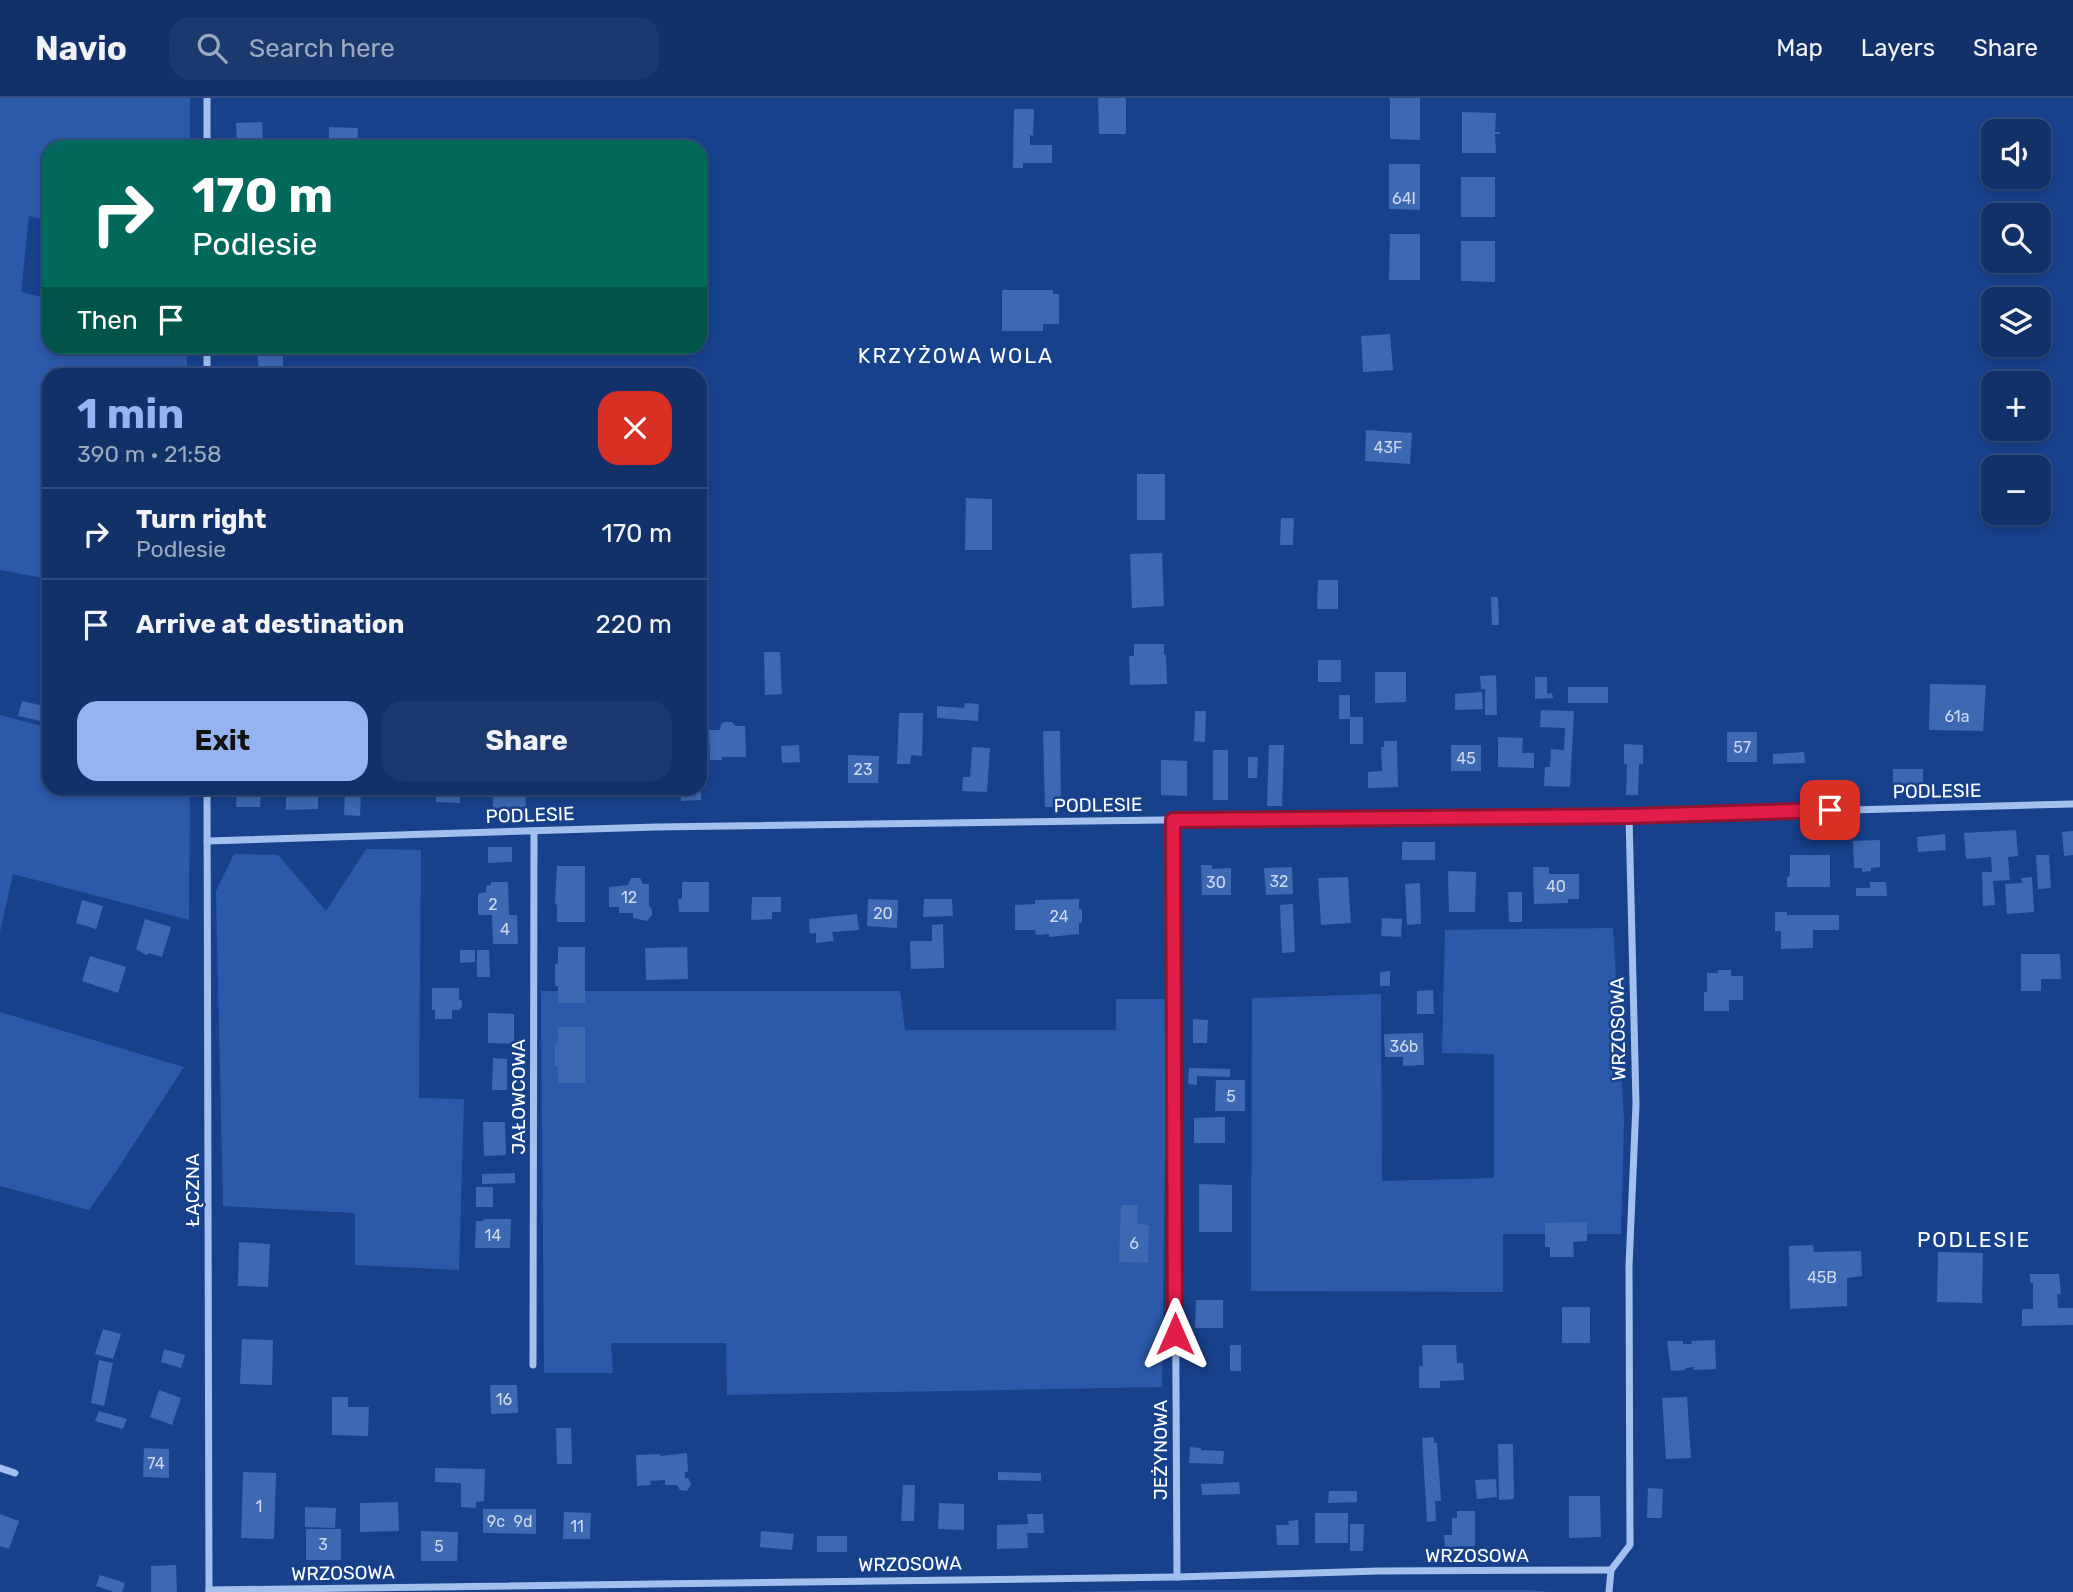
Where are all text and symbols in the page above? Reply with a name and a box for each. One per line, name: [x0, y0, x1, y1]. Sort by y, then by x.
search box: [169, 17, 659, 80]
text: Navio: [35, 29, 127, 68]
icon: search: [193, 29, 231, 67]
text: Search here: [249, 33, 395, 64]
text: Map: [1776, 34, 1823, 62]
text: Layers: [1861, 34, 1935, 62]
text: Share: [1973, 34, 2038, 62]
map controls: [1981, 119, 2051, 525]
button: sound: [1981, 119, 2051, 189]
text: 170 m: [192, 166, 333, 224]
icon: right: [77, 168, 168, 259]
house number: 64I: [1392, 189, 1416, 208]
button: search: [1981, 203, 2051, 273]
text: Podlesie: [192, 225, 317, 263]
button: layers: [1981, 287, 2051, 357]
icon: arrive: [152, 301, 190, 339]
text: Then: [77, 305, 138, 336]
district label: KRZYŻOWA WOLA: [858, 343, 1054, 368]
button: +: [1981, 371, 2051, 441]
text: 1 min: [77, 389, 184, 439]
button: close: [598, 391, 672, 465]
house number: 43F: [1374, 438, 1402, 457]
text: 390 m · 21:58: [77, 440, 222, 468]
button: −: [1981, 455, 2051, 525]
text: Turn right: [136, 504, 266, 535]
icon: right: [77, 515, 115, 553]
text: 170 m: [602, 518, 672, 549]
text: Podlesie: [136, 535, 226, 563]
icon: arrive: [77, 606, 115, 644]
text: Arrive at destination: [136, 609, 404, 640]
text: 220 m: [595, 609, 672, 640]
button: Exit: [77, 701, 368, 781]
button: Share: [382, 701, 672, 781]
house number: 61a: [1945, 707, 1969, 726]
house number: 57: [1733, 738, 1751, 757]
house number: 45: [1456, 749, 1476, 768]
house number: 23: [853, 760, 873, 779]
street label: PODLESIE: [1892, 779, 1982, 803]
pin: [1800, 780, 1860, 840]
icon: arrive: [1811, 791, 1849, 829]
street label: PODLESIE: [1053, 793, 1143, 817]
street label: PODLESIE: [485, 802, 575, 828]
house number: 32: [1269, 872, 1289, 891]
house number: 30: [1206, 873, 1226, 892]
house number: 40: [1546, 877, 1566, 896]
house number: 12: [621, 888, 637, 907]
house number: 2: [488, 895, 498, 914]
house number: 20: [873, 904, 893, 923]
house number: 24: [1049, 907, 1069, 926]
house number: 4: [500, 920, 510, 939]
street label: WRZOSOWA: [1606, 977, 1630, 1081]
house number: 36b: [1390, 1037, 1418, 1056]
street label: JAŁOWCOWA: [507, 1039, 530, 1155]
house number: 5: [1226, 1087, 1236, 1106]
street label: ŁĄCZNA: [181, 1153, 204, 1227]
house number: 14: [485, 1226, 501, 1245]
district label: PODLESIE: [1917, 1227, 2031, 1252]
house number: 6: [1129, 1234, 1139, 1253]
house number: 45B: [1807, 1268, 1837, 1287]
position arrow: [1138, 1297, 1212, 1371]
house number: 16: [496, 1390, 513, 1409]
street label: JEŻYNOWA: [1149, 1399, 1172, 1500]
house number: 74: [147, 1454, 165, 1473]
house number: 1: [256, 1497, 262, 1516]
house number: 9c: [487, 1512, 505, 1531]
house number: 9d: [513, 1512, 533, 1531]
house number: 11: [570, 1517, 584, 1536]
house number: 3: [318, 1535, 328, 1554]
house number: 5: [434, 1537, 444, 1556]
street label: WRZOSOWA: [1425, 1544, 1529, 1567]
street label: WRZOSOWA: [858, 1552, 962, 1576]
street label: WRZOSOWA: [291, 1561, 395, 1585]

